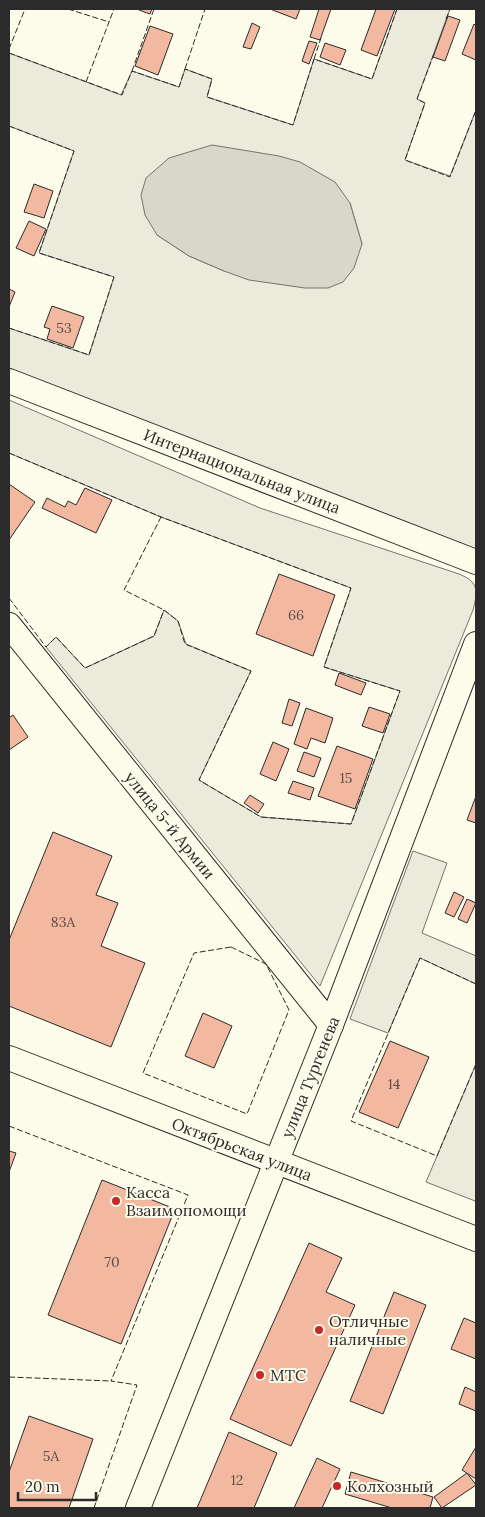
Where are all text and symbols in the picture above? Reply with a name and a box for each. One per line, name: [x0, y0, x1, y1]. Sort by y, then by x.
house number: 53: [56, 319, 72, 337]
street label: Интернациональная улица: [141, 424, 343, 518]
house number: 66: [288, 606, 304, 624]
street label: улица 5-й Армии: [121, 767, 219, 883]
house number: 15: [340, 769, 352, 787]
house number: 83А: [51, 913, 75, 931]
street label: улица Тургенева: [276, 1013, 344, 1141]
house number: 14: [388, 1075, 401, 1093]
street label: Октябрьская улица: [169, 1113, 315, 1185]
place label: Касса Взаимопомощи: [126, 1182, 247, 1220]
marker: Касса Взаимопомощи: [110, 1195, 122, 1207]
house number: 70: [104, 1253, 120, 1271]
place label: Отличные наличные: [329, 1311, 409, 1349]
marker: Отличные наличные: [313, 1324, 325, 1336]
place label: МТС: [270, 1365, 306, 1385]
marker: МТС: [254, 1369, 266, 1381]
house number: 5А: [43, 1447, 59, 1465]
scale bar: [18, 1470, 95, 1502]
house number: 12: [231, 1471, 243, 1489]
place label: Колхозный: [347, 1476, 434, 1496]
text: 20 m: [25, 1477, 60, 1496]
marker: Колхозный: [331, 1480, 343, 1492]

